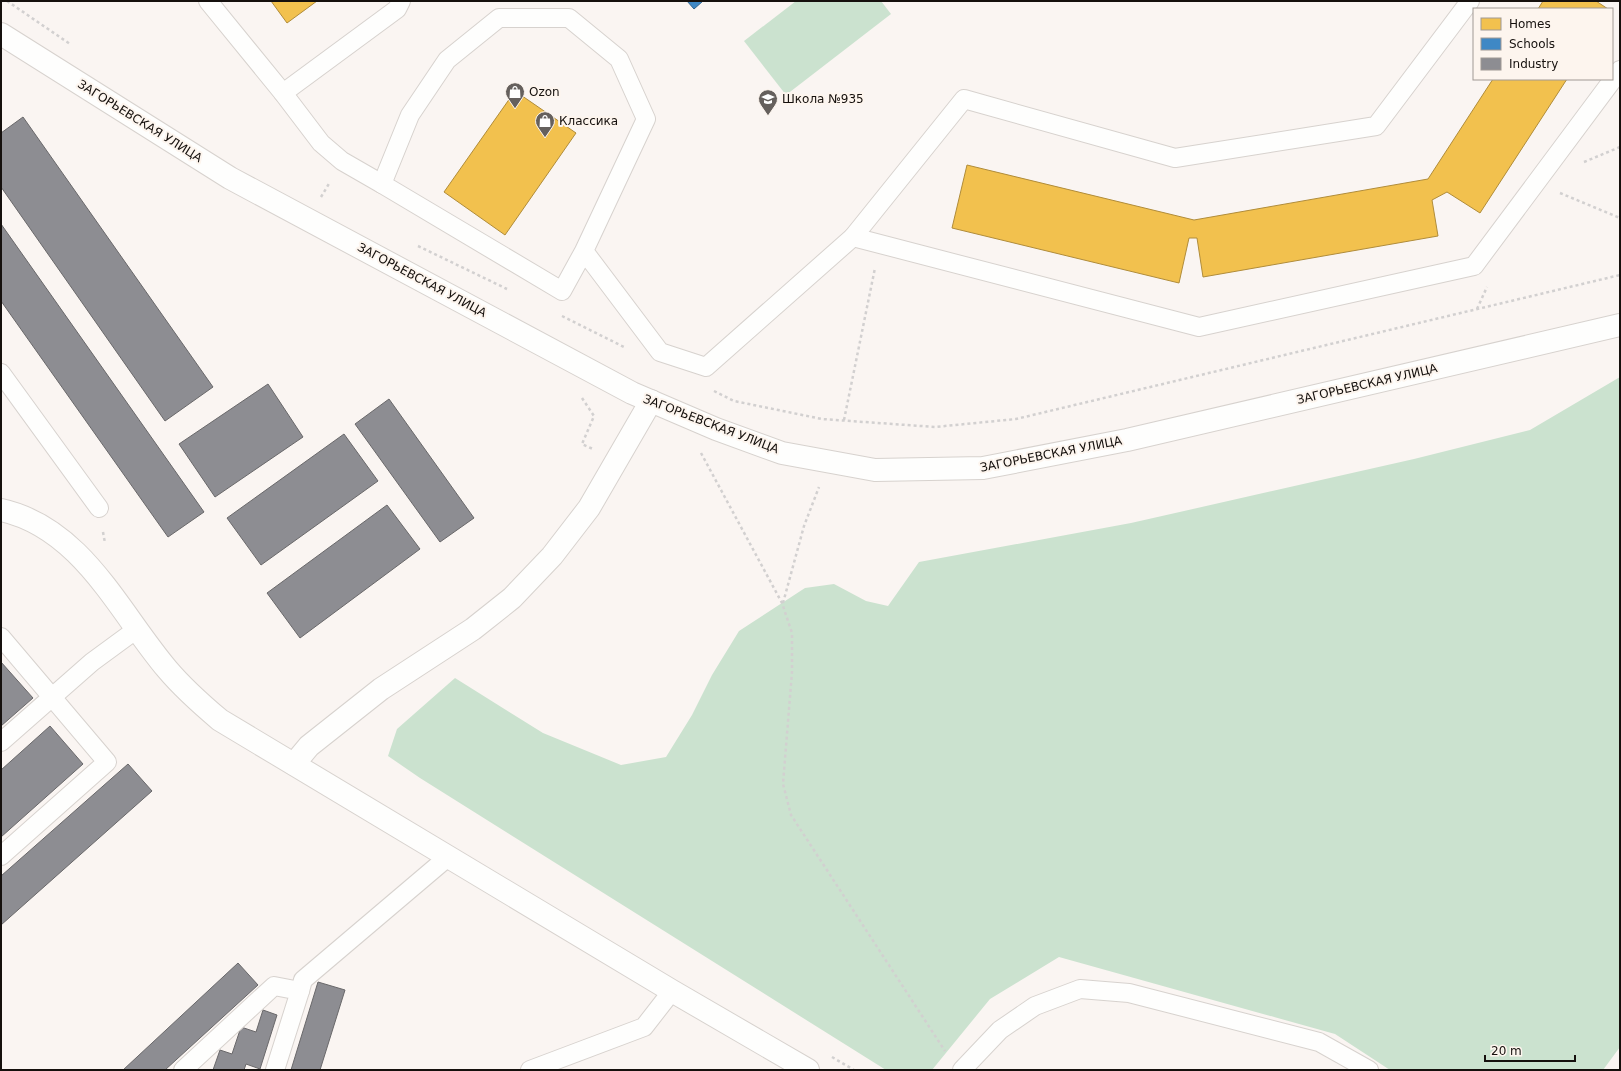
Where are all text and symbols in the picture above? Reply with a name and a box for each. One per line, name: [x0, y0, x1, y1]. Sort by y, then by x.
legend: [1473, 8, 1613, 80]
text: Homes: [1509, 17, 1551, 31]
text: Schools: [1509, 37, 1555, 51]
text: Industry: [1509, 57, 1558, 71]
street label: ЗАГОРЬЕВСКАЯ УЛИЦА: [75, 77, 205, 166]
shop icon: Ozon: [504, 81, 526, 109]
place label: Ozon: [529, 85, 560, 99]
school or university icon: Школа №935: [757, 88, 779, 116]
place label: Школа №935: [782, 92, 864, 106]
shop icon: Классика: [534, 110, 556, 138]
place label: Классика: [559, 114, 618, 128]
street label: ЗАГОРЬЕВСКАЯ УЛИЦА: [355, 240, 490, 320]
street label: ЗАГОРЬЕВСКАЯ УЛИЦА: [1295, 361, 1440, 407]
street label: ЗАГОРЬЕВСКАЯ УЛИЦА: [641, 392, 781, 457]
street label: ЗАГОРЬЕВСКАЯ УЛИЦА: [979, 433, 1124, 475]
scale bar: [1485, 1037, 1575, 1063]
text: 20 m: [1491, 1044, 1522, 1058]

